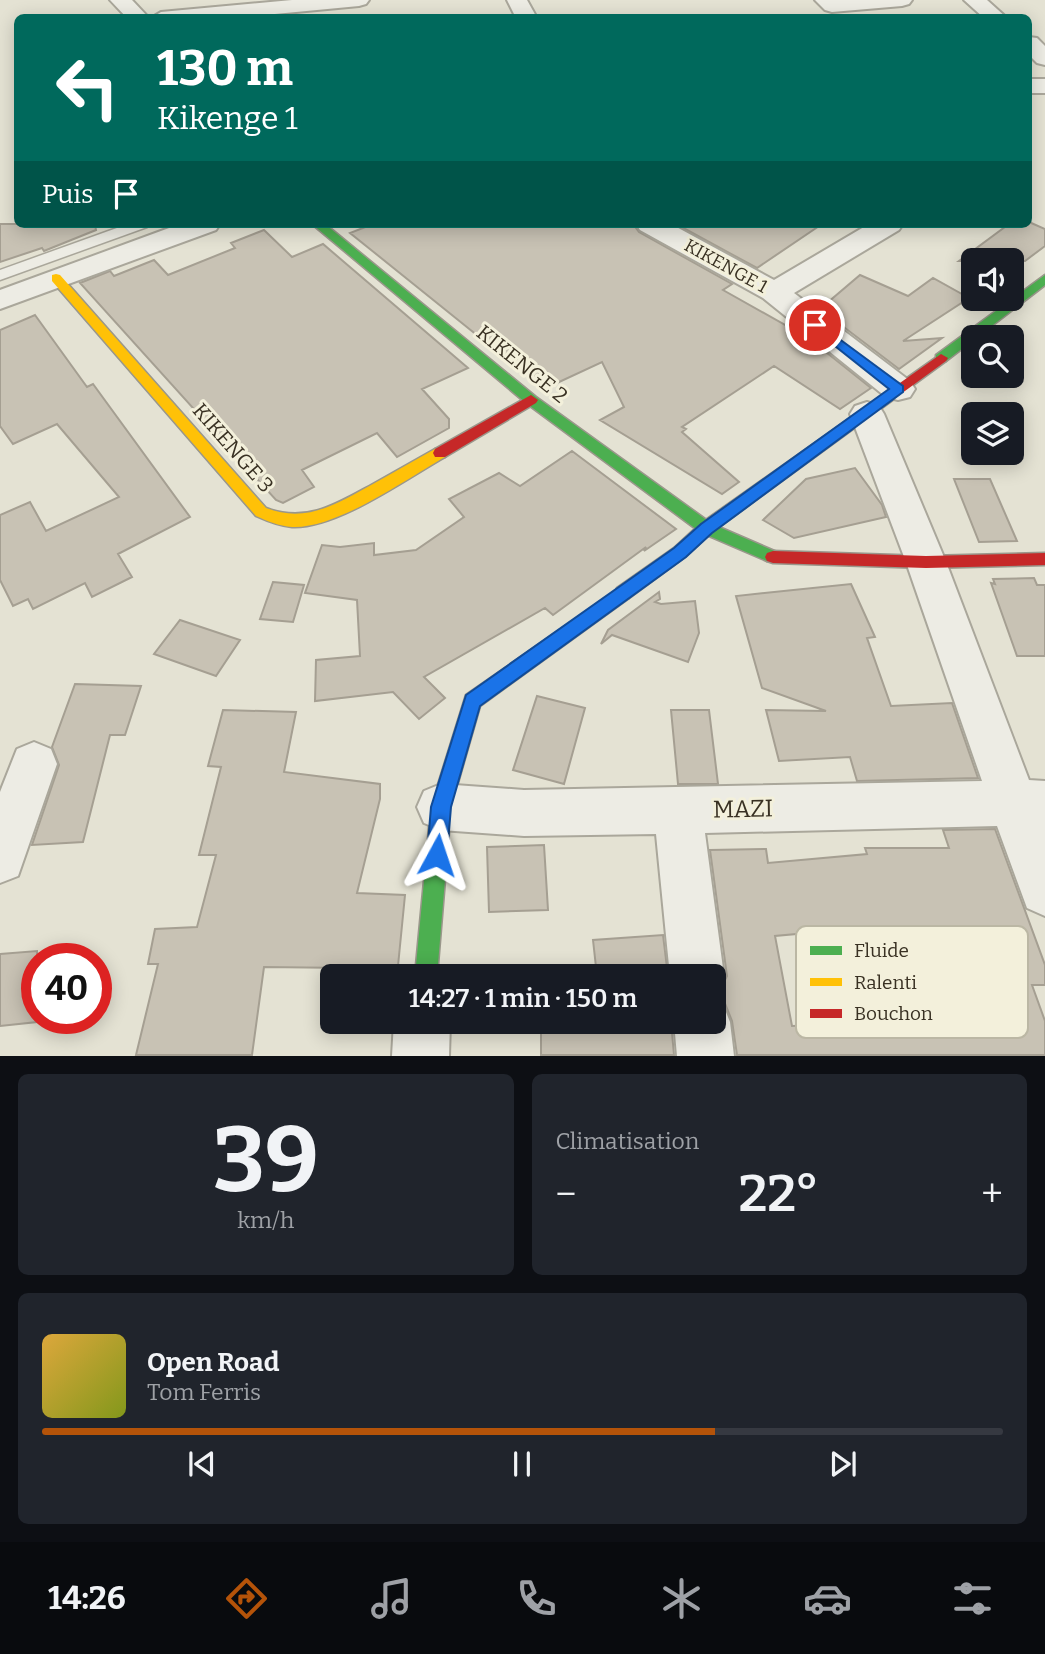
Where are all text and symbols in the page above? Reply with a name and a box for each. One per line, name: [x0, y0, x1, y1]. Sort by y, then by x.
text: 130 m: [157, 39, 293, 98]
icon: left: [42, 42, 133, 133]
text: Kikenge 1: [157, 99, 298, 137]
icon: arrive: [107, 175, 145, 213]
text: Puis: [42, 179, 93, 210]
street label: KIKENGE 1: [681, 234, 772, 298]
map controls: [961, 248, 1024, 465]
button: sound: [961, 248, 1024, 311]
pin: [785, 295, 845, 355]
icon: arrive: [796, 306, 834, 344]
street label: KIKENGE 2: [471, 319, 573, 409]
button: search: [961, 325, 1024, 388]
street label: KIKENGE 3: [187, 398, 279, 498]
button: layers: [961, 402, 1024, 465]
street label: MAZI: [713, 794, 773, 824]
position arrow: [400, 818, 474, 892]
legend: [796, 926, 1028, 1038]
text: Fluide: [854, 939, 909, 962]
speed limit sign: 40: [21, 943, 112, 1034]
text: Ralenti: [854, 971, 917, 994]
text: 14:27 · 1 min · 150 m: [409, 983, 637, 1014]
text: Bouchon: [854, 1002, 933, 1025]
text: 39: [213, 1106, 319, 1215]
text: Climatisation: [556, 1127, 699, 1155]
text: 22°: [738, 1162, 819, 1225]
text: −: [556, 1171, 576, 1217]
text: +: [981, 1171, 1003, 1217]
text: km/h: [237, 1206, 294, 1234]
text: Open Road: [147, 1347, 279, 1378]
text: Tom Ferris: [147, 1378, 261, 1406]
icon: previous: [183, 1445, 221, 1483]
icon: pause: [503, 1445, 541, 1483]
icon: next: [824, 1445, 862, 1483]
icon: directions: [222, 1574, 271, 1623]
icon: music: [367, 1574, 416, 1623]
icon: phone: [512, 1574, 561, 1623]
icon: climate: [657, 1574, 706, 1623]
icon: car: [803, 1574, 852, 1623]
icon: filters: [948, 1574, 997, 1623]
text: 14:26: [48, 1579, 126, 1617]

